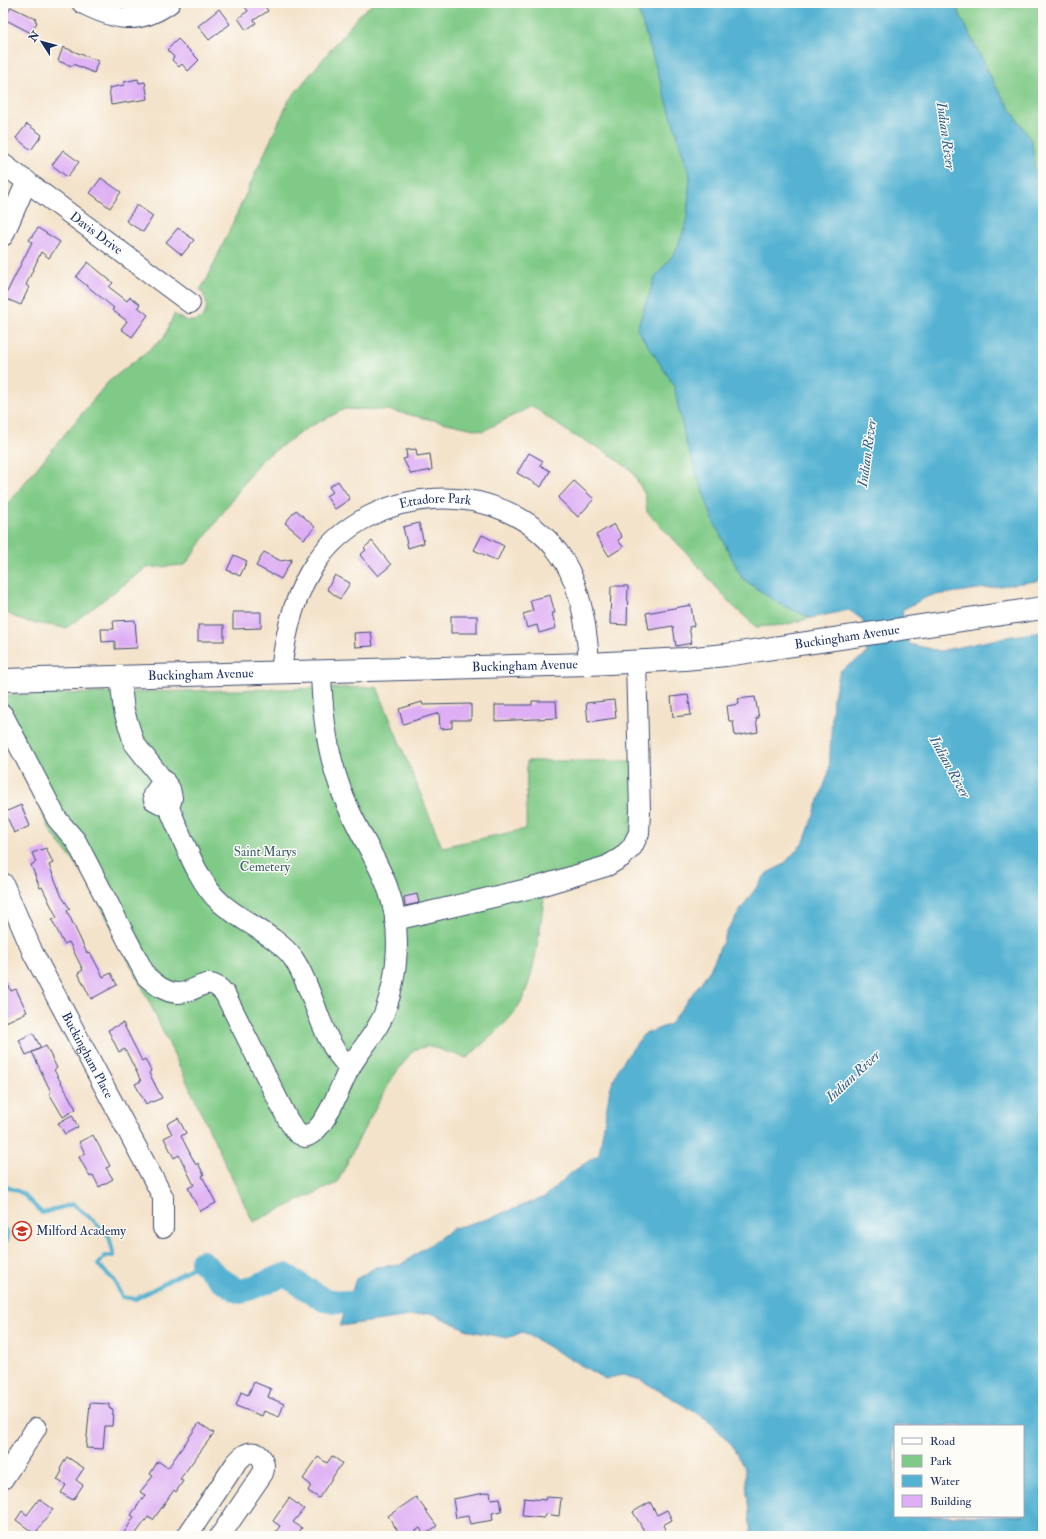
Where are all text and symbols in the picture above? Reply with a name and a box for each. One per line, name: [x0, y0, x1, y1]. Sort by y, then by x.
north arrow: [22, 22, 62, 62]
text: N: [26, 28, 43, 45]
water label: Indian River: [933, 100, 959, 172]
street label: Davis Drive: [67, 208, 126, 258]
water label: Indian River: [854, 417, 880, 489]
street label: Ettadore Park: [397, 491, 473, 512]
street label: Buckingham Avenue: [794, 621, 901, 653]
street label: Buckingham Avenue: [472, 656, 579, 675]
street label: Buckingham Avenue: [148, 665, 255, 684]
water label: Indian River: [926, 732, 974, 802]
park label: Saint Marys Cemetery: [234, 844, 297, 876]
street label: Buckingham Place: [58, 1009, 117, 1102]
water label: Indian River: [822, 1046, 884, 1106]
school or university icon: Milford Academy: [11, 1220, 33, 1242]
place label: Milford Academy: [36, 1223, 126, 1240]
legend: [894, 1425, 1024, 1517]
text: Road: [930, 1434, 955, 1449]
text: Park: [930, 1454, 952, 1469]
text: Water: [929, 1474, 960, 1489]
text: Building: [930, 1494, 973, 1509]

